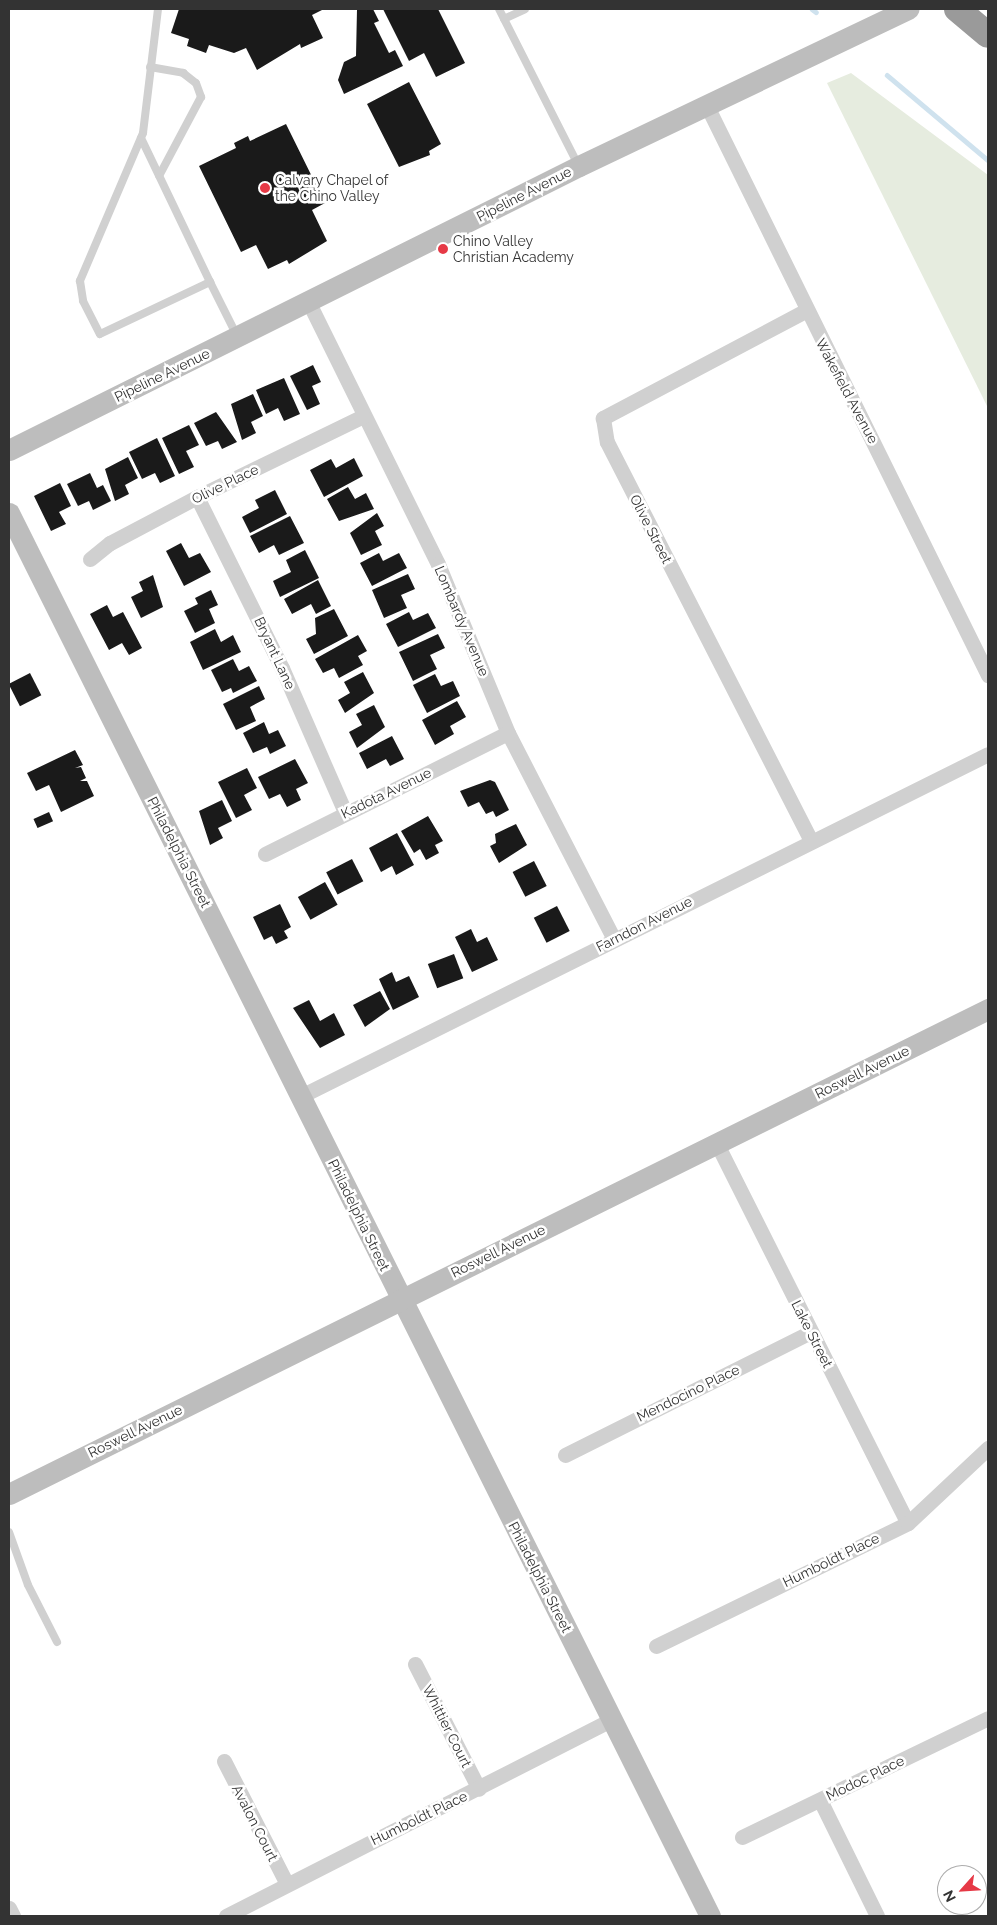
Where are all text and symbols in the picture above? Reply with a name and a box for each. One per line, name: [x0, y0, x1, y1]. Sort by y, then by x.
street label: Pipeline Avenue: [474, 163, 574, 225]
place label: Calvary Chapel of the Chino Valley: [275, 172, 389, 204]
marker: Calvary Chapel of the Chino Valley: [259, 182, 271, 194]
place label: Chino Valley Christian Academy: [453, 233, 574, 266]
marker: Chino Valley Christian Academy: [437, 243, 449, 255]
street label: Wakefield Avenue: [812, 335, 882, 447]
street label: Pipeline Avenue: [111, 345, 213, 405]
street label: Olive Place: [189, 461, 261, 507]
street label: Olive Street: [626, 492, 676, 566]
street label: Lombardy Avenue: [431, 563, 493, 679]
street label: Bryant Lane: [251, 614, 299, 692]
street label: Kadota Avenue: [338, 764, 434, 822]
street label: Philadelphia Street: [144, 794, 214, 910]
street label: Farndon Avenue: [593, 892, 695, 956]
street label: Roswell Avenue: [812, 1042, 912, 1102]
street label: Philadelphia Street: [325, 1157, 393, 1273]
street label: Roswell Avenue: [448, 1221, 548, 1281]
street label: Lake Street: [788, 1297, 836, 1371]
street label: Mendocino Place: [634, 1361, 742, 1425]
street label: Roswell Avenue: [85, 1401, 185, 1461]
street label: Philadelphia Street: [505, 1519, 575, 1635]
street label: Humboldt Place: [780, 1529, 882, 1591]
street label: Whittier Court: [419, 1682, 475, 1770]
street label: Modoc Place: [823, 1752, 907, 1804]
street label: Avalon Court: [229, 1782, 281, 1864]
street label: Humboldt Place: [368, 1787, 470, 1849]
north arrow: [937, 1865, 987, 1915]
text: N: [940, 1888, 959, 1904]

